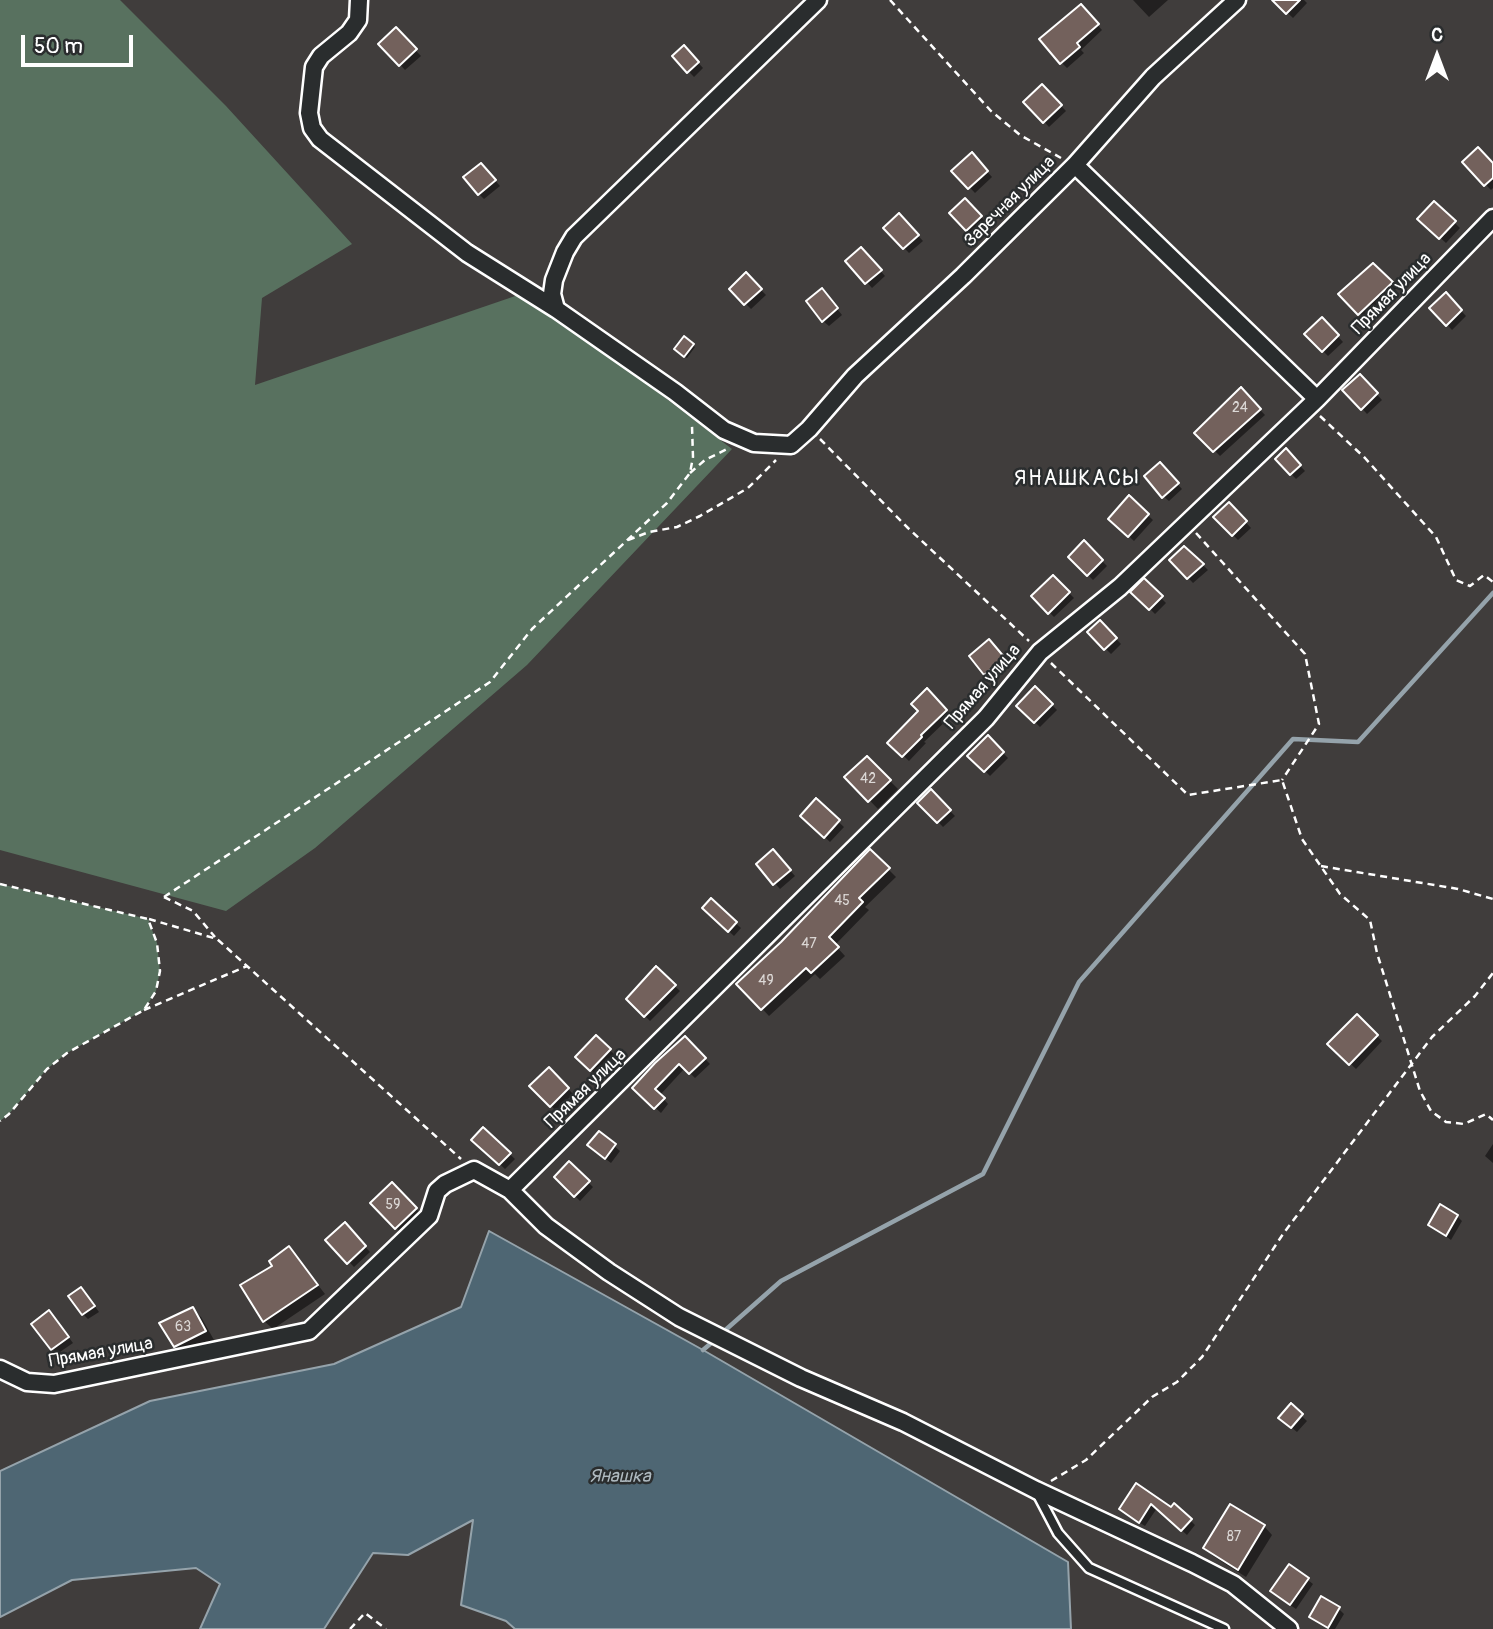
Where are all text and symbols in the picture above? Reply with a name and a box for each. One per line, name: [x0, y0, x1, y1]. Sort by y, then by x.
scale bar: [24, 21, 136, 65]
north arrow: [1402, 21, 1472, 91]
text: С: [1431, 23, 1443, 47]
text: 50 m: [34, 33, 83, 60]
street label: Заречная улица: [960, 152, 1060, 252]
street label: Прямая улица: [1348, 249, 1436, 339]
house number: 24: [1232, 400, 1248, 416]
district label: ЯНАШКАСЫ: [1015, 467, 1139, 493]
street label: Прямая улица: [940, 640, 1026, 734]
house number: 42: [860, 771, 876, 787]
house number: 45: [834, 893, 850, 909]
house number: 47: [801, 936, 817, 952]
house number: 49: [758, 973, 774, 989]
street label: Прямая улица: [541, 1045, 631, 1133]
house number: 59: [386, 1197, 400, 1213]
house number: 63: [175, 1319, 191, 1335]
street label: Прямая улица: [47, 1333, 155, 1373]
water label: Янашка: [589, 1466, 651, 1488]
house number: 87: [1227, 1529, 1241, 1545]

